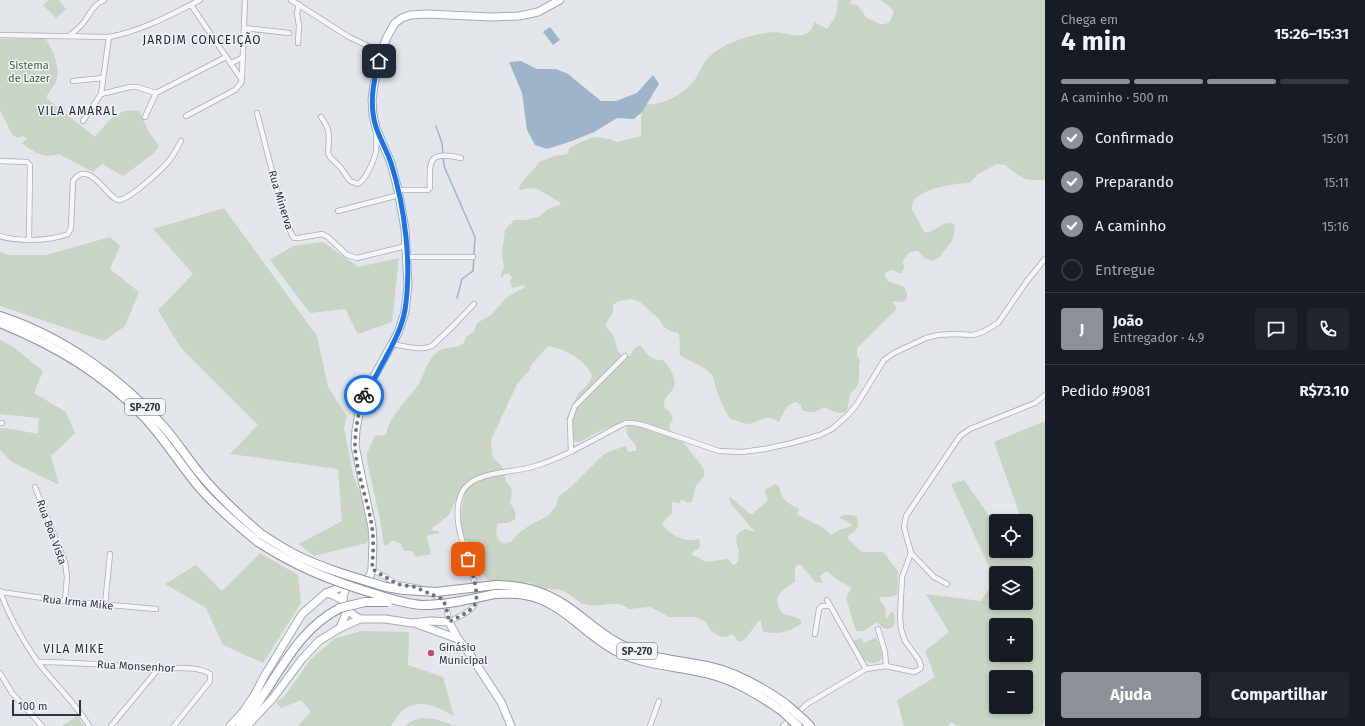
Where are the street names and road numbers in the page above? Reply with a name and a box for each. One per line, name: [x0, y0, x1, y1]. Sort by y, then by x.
street label: Rua Minerva: [265, 169, 296, 231]
road number: SP-270: [125, 399, 165, 415]
street label: Rua Boa Vista: [34, 498, 69, 566]
street label: Rua Irma Mike: [42, 592, 114, 613]
road number: SP-270: [617, 643, 657, 659]
street label: Rua Monsenhor: [97, 658, 176, 675]

